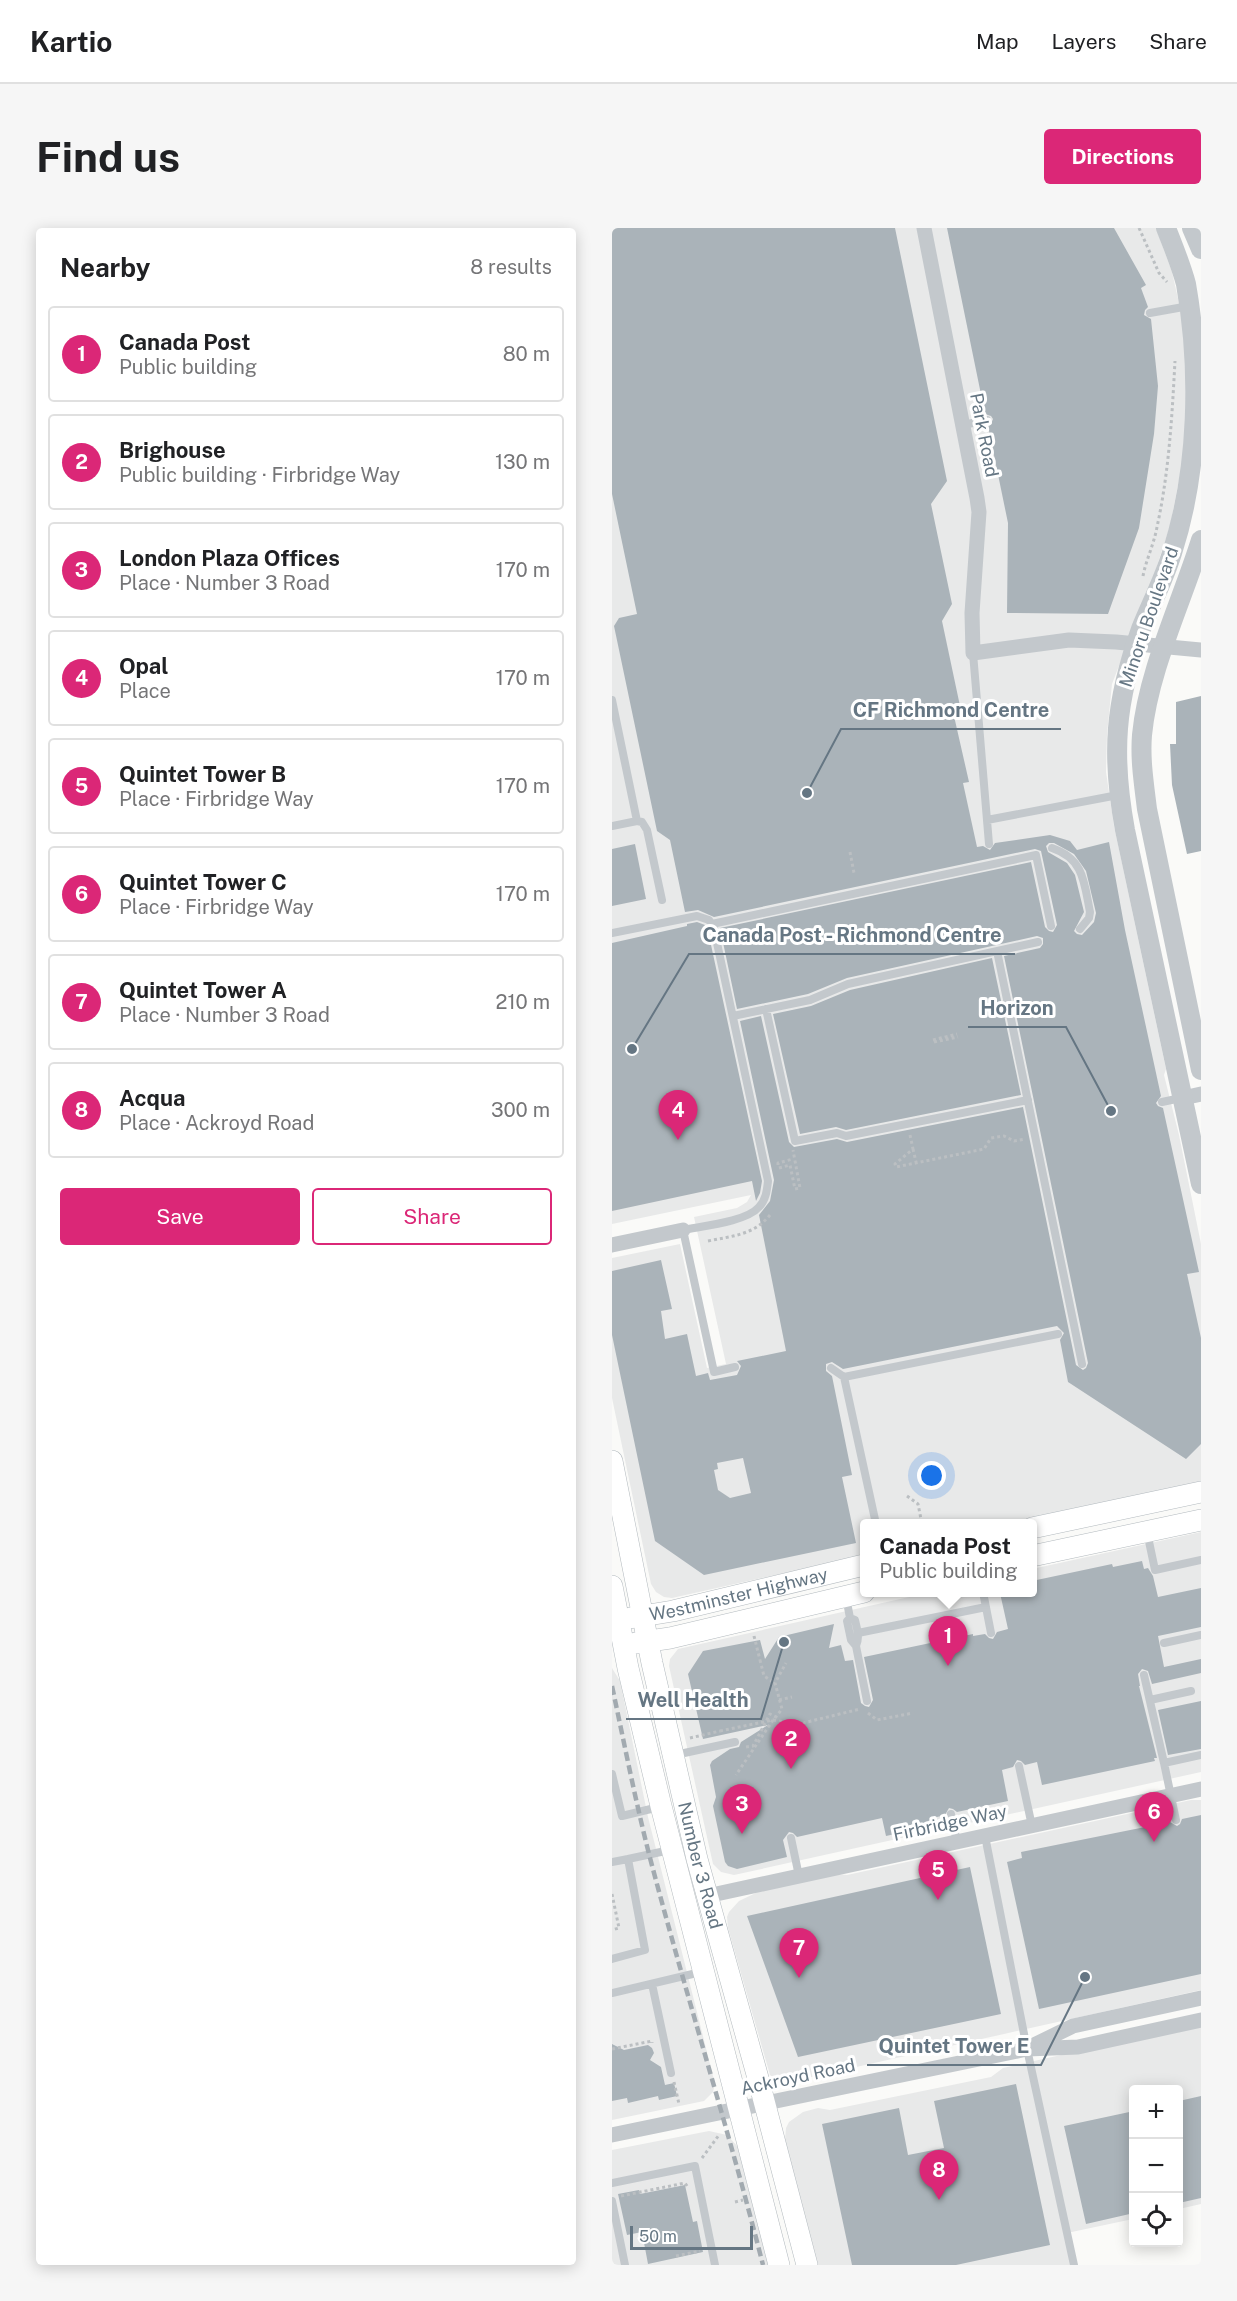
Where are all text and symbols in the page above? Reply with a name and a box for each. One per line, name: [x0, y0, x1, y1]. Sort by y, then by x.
text: Kartio: [30, 25, 112, 58]
text: Map: [976, 29, 1019, 54]
text: Layers: [1052, 29, 1116, 54]
text: Share: [1149, 29, 1207, 54]
button: Directions: [1044, 129, 1201, 184]
text: Find us: [36, 132, 180, 181]
text: Nearby: [60, 252, 150, 283]
text: 8 results: [470, 255, 552, 279]
text: Canada Post: [119, 329, 251, 355]
text: 1: [77, 342, 86, 366]
text: 80 m: [503, 342, 550, 366]
text: Public building: [119, 355, 257, 379]
street label: Park Road: [966, 391, 1003, 479]
text: Brighouse: [119, 437, 226, 463]
text: 2: [75, 450, 88, 474]
text: 130 m: [495, 450, 550, 474]
text: Public building · Firbridge Way: [119, 463, 400, 487]
street label: Minoru Boulevard: [1115, 544, 1182, 690]
text: London Plaza Offices: [119, 545, 340, 571]
text: 3: [75, 558, 88, 582]
text: 170 m: [496, 558, 550, 582]
text: Place · Number 3 Road: [119, 571, 330, 595]
text: Opal: [119, 653, 168, 679]
text: 4: [75, 666, 88, 690]
text: 170 m: [496, 666, 550, 690]
text: Place: [119, 679, 171, 703]
callout: CF Richmond Centre: [841, 691, 1061, 729]
text: CF Richmond Centre: [853, 698, 1049, 722]
text: Quintet Tower B: [119, 761, 286, 787]
text: 5: [75, 774, 88, 798]
text: 170 m: [496, 774, 550, 798]
text: Place · Firbridge Way: [119, 787, 314, 811]
text: Quintet Tower C: [119, 869, 287, 895]
text: 6: [75, 882, 88, 906]
text: 170 m: [496, 882, 550, 906]
text: Place · Firbridge Way: [119, 895, 314, 919]
callout: Canada Post - Richmond Centre: [689, 916, 1015, 954]
text: Canada Post - Richmond Centre: [702, 923, 1002, 947]
text: Quintet Tower A: [119, 977, 287, 1003]
callout: Horizon: [968, 989, 1066, 1027]
text: 7: [75, 990, 88, 1014]
text: 210 m: [496, 990, 550, 1014]
text: Horizon: [980, 996, 1054, 1020]
text: Place · Number 3 Road: [119, 1003, 330, 1027]
text: Acqua: [119, 1085, 186, 1111]
pin: 4: [658, 1090, 698, 1140]
text: 8: [75, 1098, 88, 1122]
text: 300 m: [491, 1098, 550, 1122]
text: Place · Ackroyd Road: [119, 1111, 314, 1135]
button: Save: [60, 1188, 300, 1245]
button: Share: [312, 1188, 552, 1245]
your location: [917, 1461, 946, 1490]
popup: [860, 1519, 1037, 1597]
text: Canada Post: [879, 1533, 1011, 1559]
text: Public building: [879, 1559, 1018, 1583]
street label: Westminster Highway: [648, 1563, 830, 1625]
pin: 1: [928, 1616, 968, 1666]
callout: Well Health: [626, 1681, 761, 1719]
text: Well Health: [637, 1688, 749, 1712]
pin: 2: [772, 1720, 810, 1769]
pin: 3: [722, 1784, 762, 1834]
pin: 6: [1134, 1792, 1174, 1842]
street label: Number 3 Road: [674, 1800, 727, 1931]
street label: Firbridge Way: [891, 1800, 1009, 1845]
pin: 5: [918, 1850, 958, 1900]
pin: 7: [780, 1928, 819, 1978]
callout: Quintet Tower E: [867, 2027, 1041, 2065]
text: Quintet Tower E: [879, 2034, 1029, 2058]
street label: Ackroyd Road: [739, 2054, 857, 2099]
map controls: [1129, 2085, 1183, 2247]
button: +: [1129, 2085, 1183, 2139]
button: −: [1129, 2139, 1183, 2193]
pin: 8: [920, 2150, 958, 2200]
button: locate: [1129, 2193, 1183, 2247]
scale bar: [630, 2223, 753, 2250]
text: 50 m: [639, 2227, 677, 2246]

